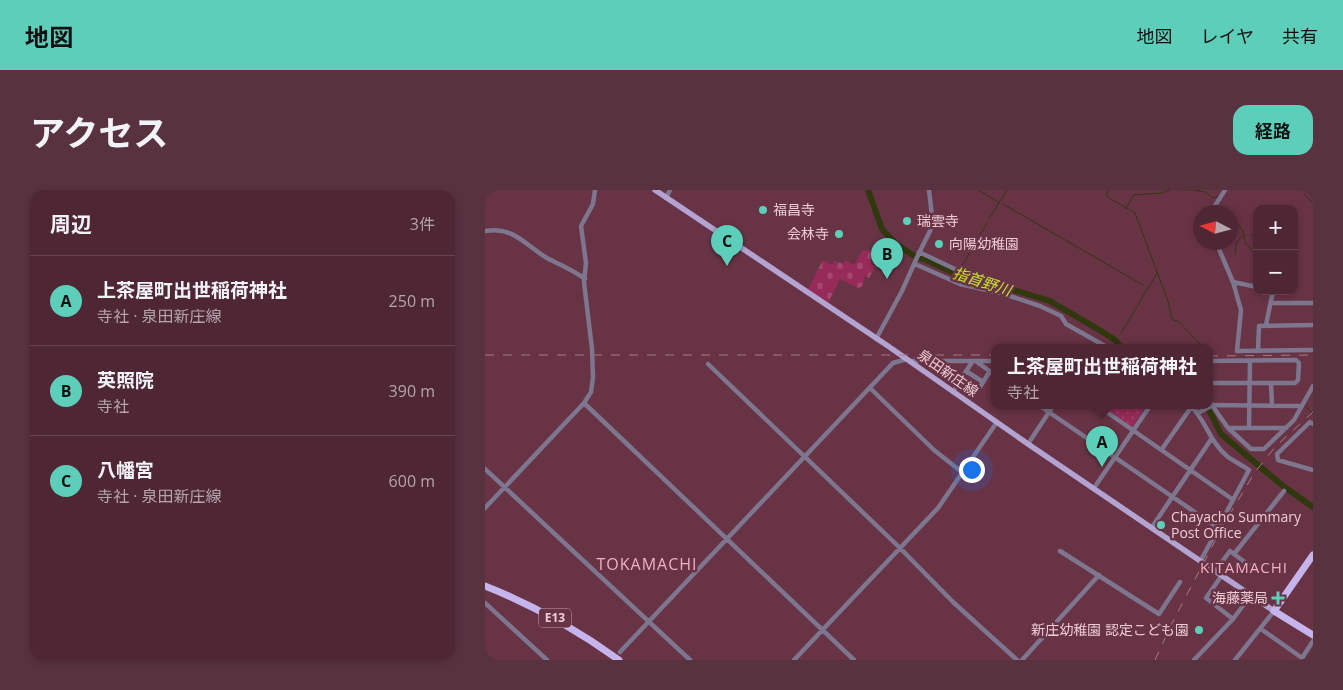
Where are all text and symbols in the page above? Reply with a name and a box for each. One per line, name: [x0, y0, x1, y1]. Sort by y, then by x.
text: 地図: [25, 20, 73, 53]
text: 地図: [1137, 24, 1173, 48]
text: レイヤ: [1201, 24, 1254, 48]
text: 共有: [1282, 24, 1318, 48]
button: 経路: [1233, 105, 1313, 155]
text: アクセス: [30, 109, 168, 156]
place label: 福昌寺: [773, 200, 815, 219]
marker: 福昌寺: [757, 204, 769, 216]
north arrow: [1193, 205, 1238, 250]
map controls: [1253, 205, 1298, 295]
button: +: [1253, 205, 1298, 250]
text: 周辺: [50, 210, 92, 238]
place label: 瑞雲寺: [917, 211, 959, 230]
text: 3件: [410, 213, 435, 235]
marker: 瑞雲寺: [901, 215, 913, 227]
place label: 会林寺: [787, 224, 829, 243]
pin: C: [711, 225, 743, 266]
marker: 会林寺: [833, 228, 845, 240]
place label: 向陽幼稚園: [949, 234, 1019, 253]
pin: B: [871, 238, 903, 279]
marker: 向陽幼稚園: [933, 238, 945, 250]
button: −: [1253, 250, 1298, 295]
water label: 指首野川: [951, 262, 1016, 300]
text: 上茶屋町出世稲荷神社: [97, 277, 287, 303]
text: A: [60, 290, 72, 312]
text: 250 m: [389, 290, 435, 312]
text: 寺社 · 泉田新庄線: [97, 305, 222, 327]
popup: [991, 344, 1213, 409]
street label: 泉田新庄線: [914, 345, 982, 400]
text: 上茶屋町出世稲荷神社: [1007, 353, 1197, 379]
text: 英照院: [97, 367, 154, 393]
text: B: [61, 380, 71, 402]
text: 390 m: [389, 380, 435, 402]
text: 寺社: [1007, 381, 1039, 403]
text: 寺社: [97, 395, 129, 417]
pin: A: [1086, 426, 1118, 467]
text: 八幡宮: [97, 457, 154, 483]
your location: [959, 457, 985, 483]
text: C: [61, 470, 71, 492]
text: 600 m: [389, 470, 435, 492]
text: 寺社 · 泉田新庄線: [97, 485, 222, 507]
place label: Chayacho Summary Post Office: [1171, 507, 1302, 542]
marker: Chayacho Summary Post Office: [1155, 519, 1167, 531]
district label: TOKAMACHI: [596, 553, 698, 575]
district label: KITAMACHI: [1200, 557, 1288, 577]
place label: 海藤薬局: [1212, 588, 1268, 607]
marker: 海藤薬局: [1272, 592, 1284, 604]
road number: E13: [539, 608, 571, 628]
place label: 新庄幼稚園 認定こども園: [1031, 620, 1189, 639]
marker: 新庄幼稚園 認定こども園: [1193, 624, 1205, 636]

